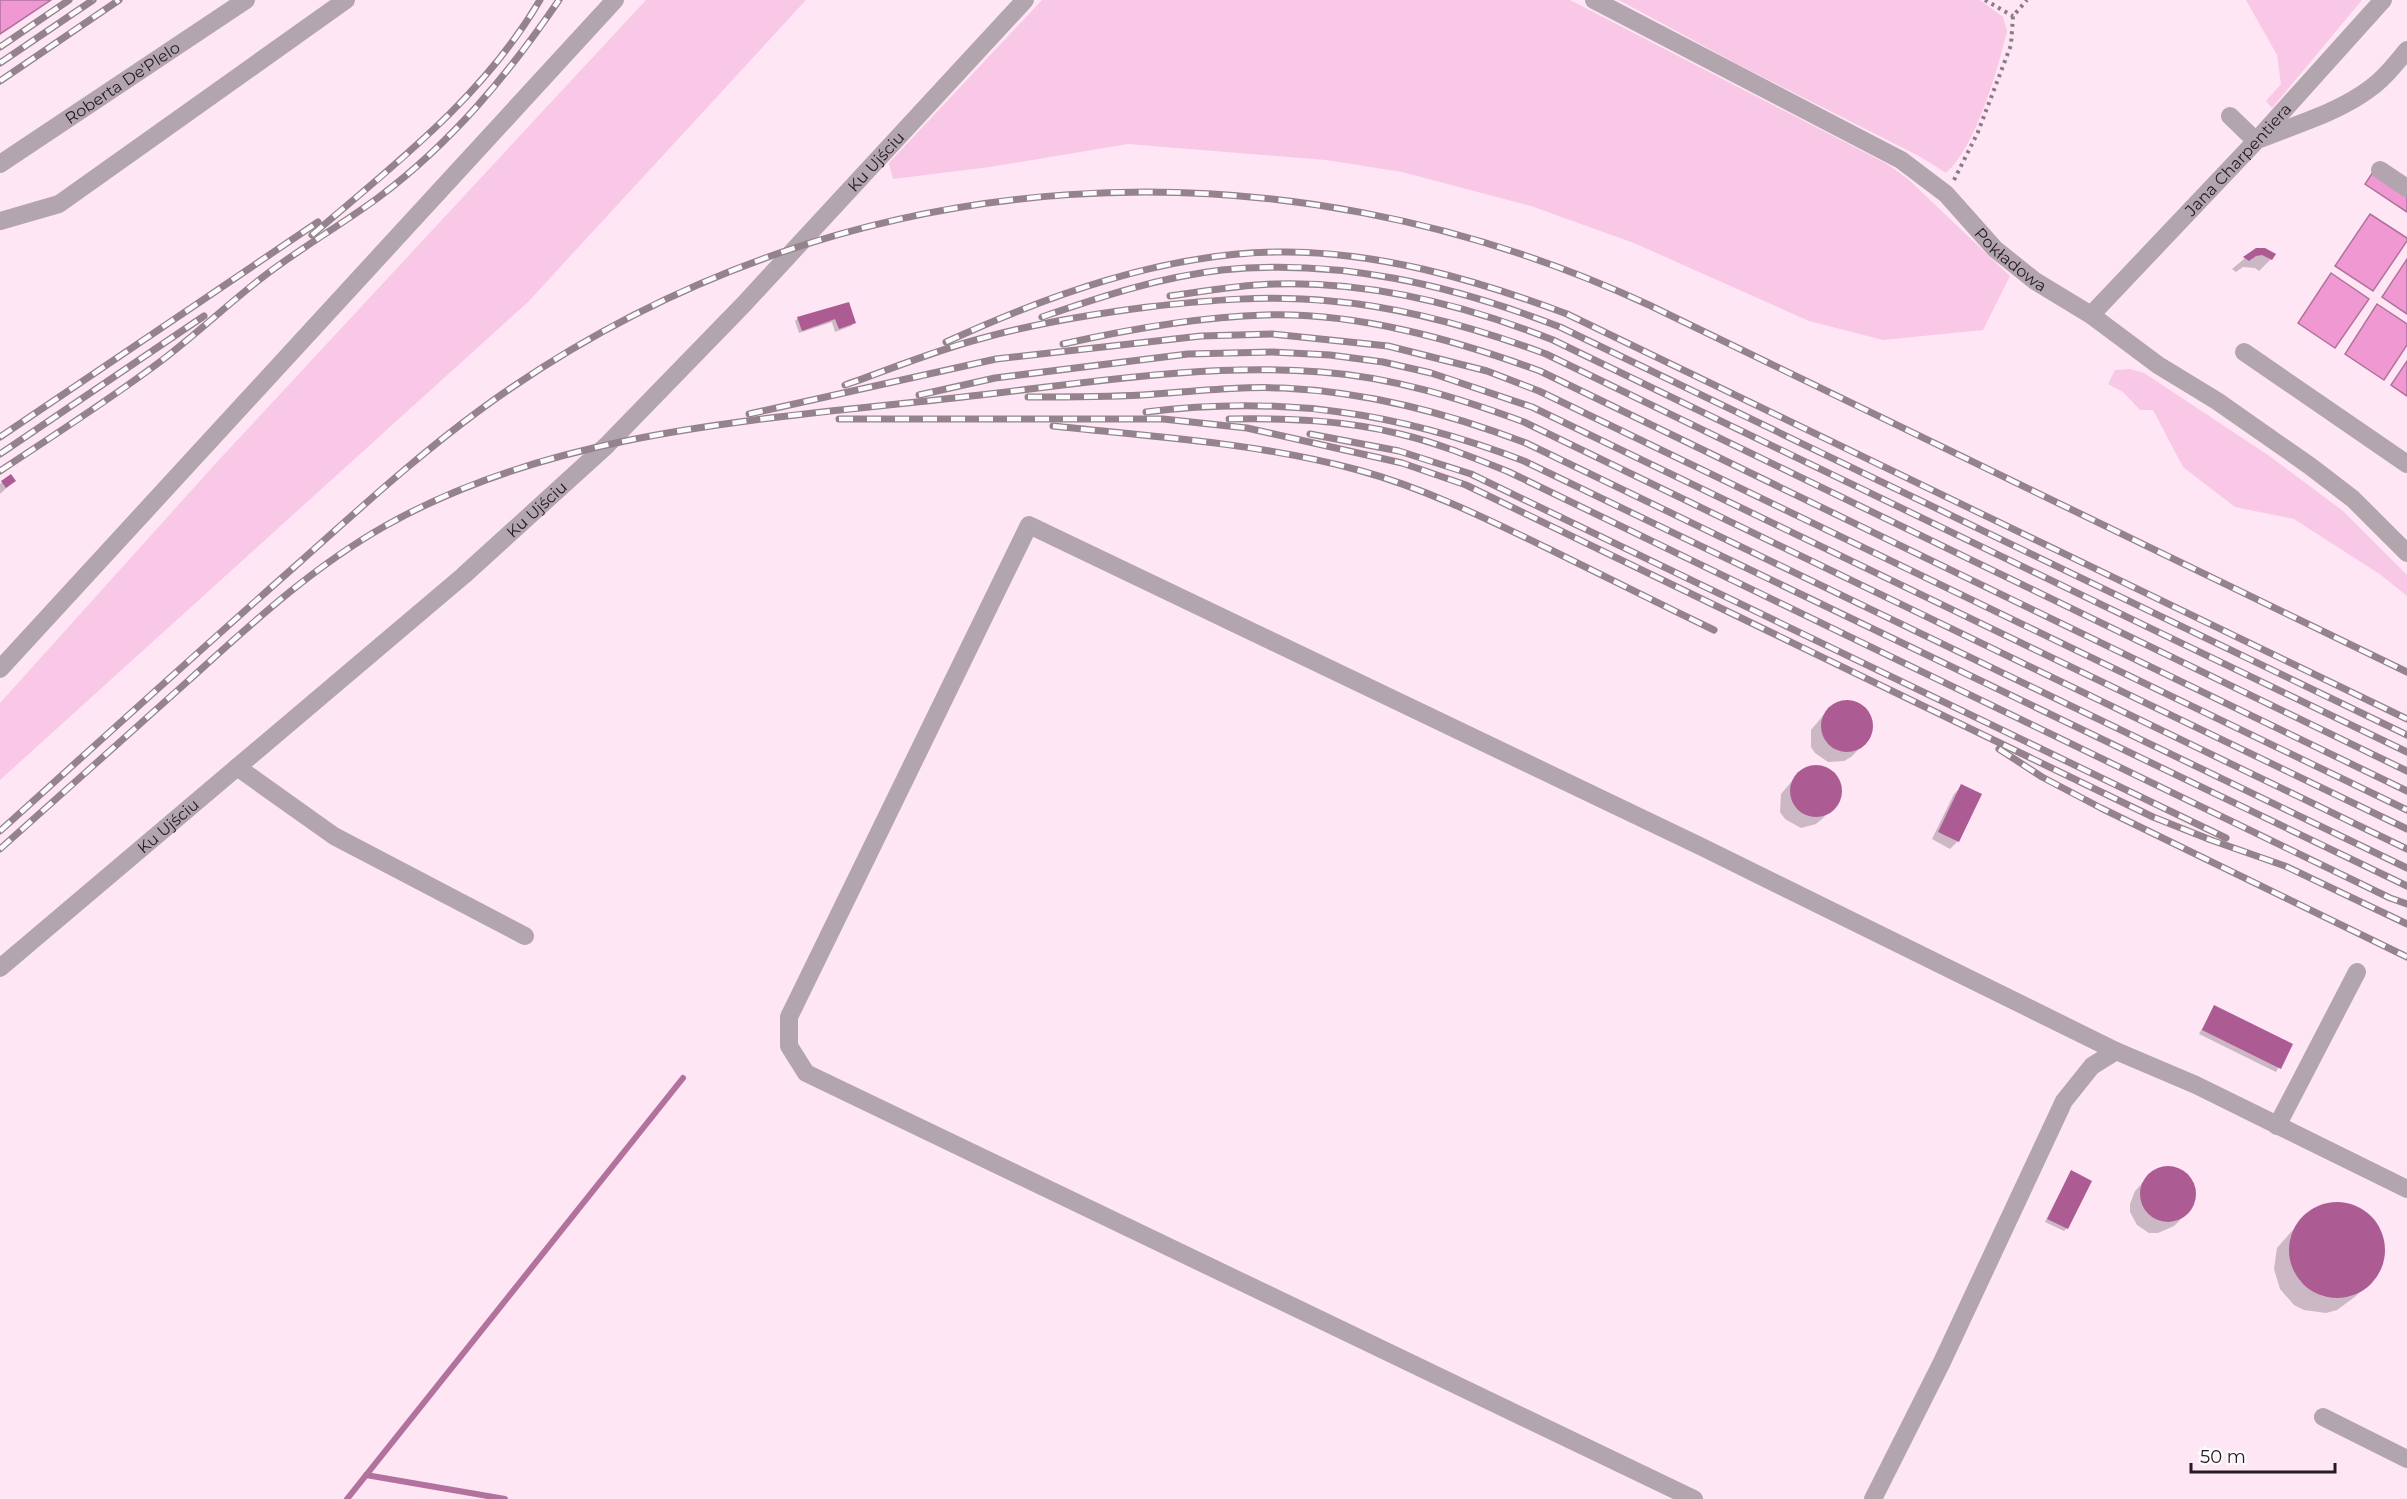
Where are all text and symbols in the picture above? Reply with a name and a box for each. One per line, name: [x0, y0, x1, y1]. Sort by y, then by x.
street label: Roberta De'Plelo: [61, 37, 183, 128]
street label: Jana Charpentiera: [2180, 99, 2295, 220]
street label: Ku Ujściu: [843, 128, 908, 195]
street label: Pokładowa: [1971, 224, 2050, 295]
street label: Ku Ujściu: [502, 477, 571, 541]
street label: Ku Ujściu: [133, 794, 203, 857]
scale bar: [2191, 1436, 2335, 1474]
text: 50 m: [2200, 1446, 2246, 1468]

